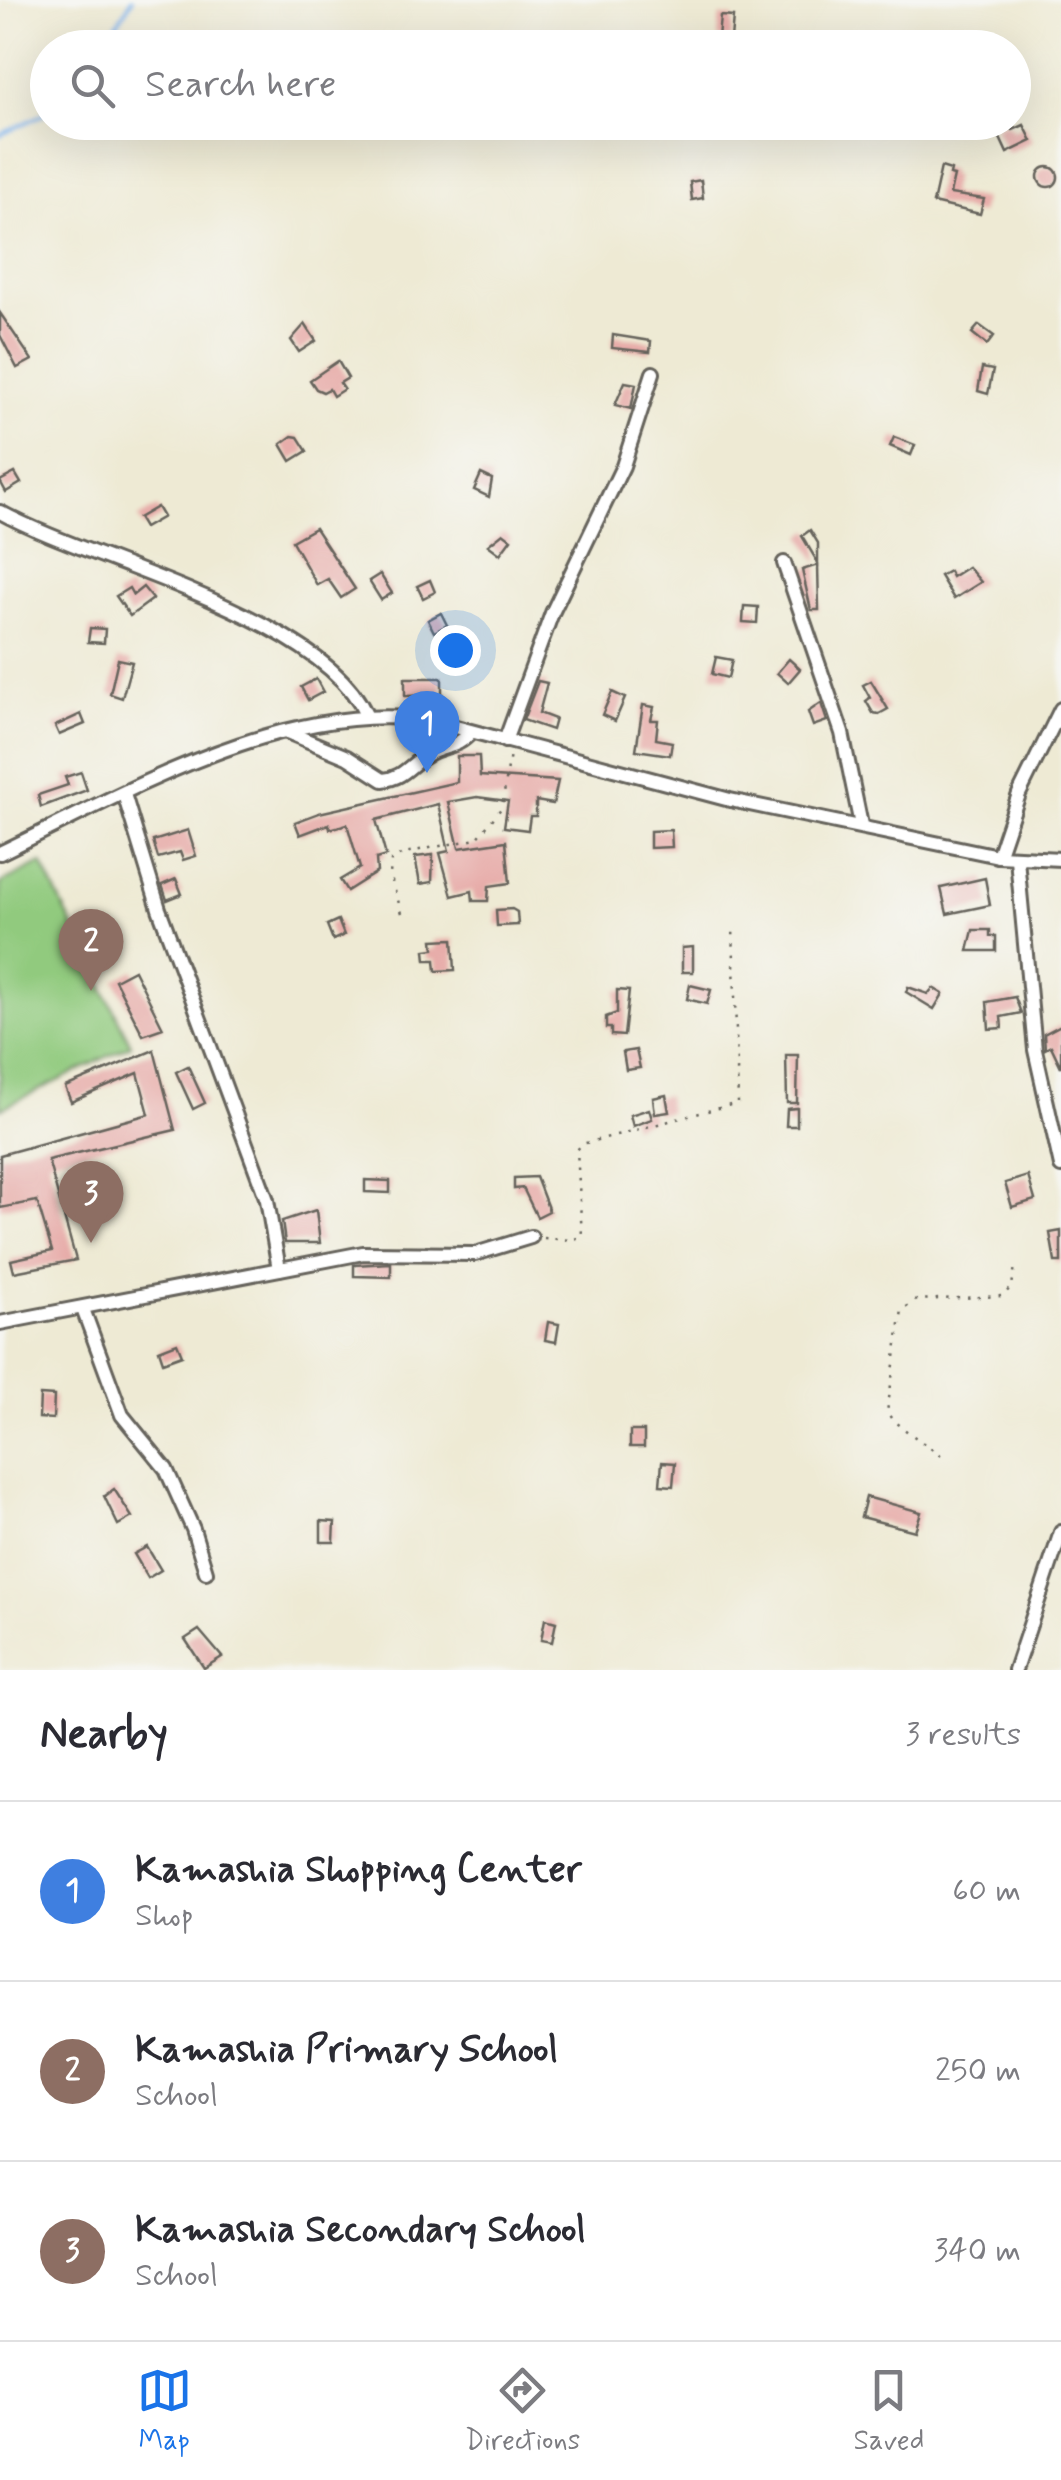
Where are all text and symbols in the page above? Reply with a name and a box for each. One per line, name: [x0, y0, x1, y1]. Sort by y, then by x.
search box: [30, 30, 1031, 140]
icon: search: [65, 58, 120, 113]
text: Search here: [145, 61, 336, 110]
your location: [430, 625, 481, 676]
pin: 1: [394, 690, 460, 773]
pin: 2: [58, 908, 124, 991]
pin: 3: [58, 1160, 124, 1243]
text: Nearby: [40, 1708, 168, 1763]
text: 3 results: [905, 1714, 1021, 1756]
text: Kamashia Shopping Center: [135, 1846, 582, 1895]
text: 1: [65, 1870, 80, 1912]
text: 60 m: [952, 1870, 1021, 1912]
text: Shop: [135, 1895, 194, 1937]
text: Kamashia Primary School: [135, 2026, 558, 2075]
text: 2: [65, 2050, 80, 2092]
text: 250 m: [935, 2050, 1021, 2092]
text: School: [135, 2075, 218, 2117]
text: Kamashia Secondary School: [135, 2206, 586, 2255]
text: 3: [65, 2230, 80, 2272]
text: 340 m: [934, 2230, 1021, 2272]
text: School: [135, 2255, 218, 2297]
tab: Map: [137, 2363, 192, 2460]
tab: Directions: [465, 2363, 580, 2460]
tab: Saved: [854, 2363, 924, 2460]

